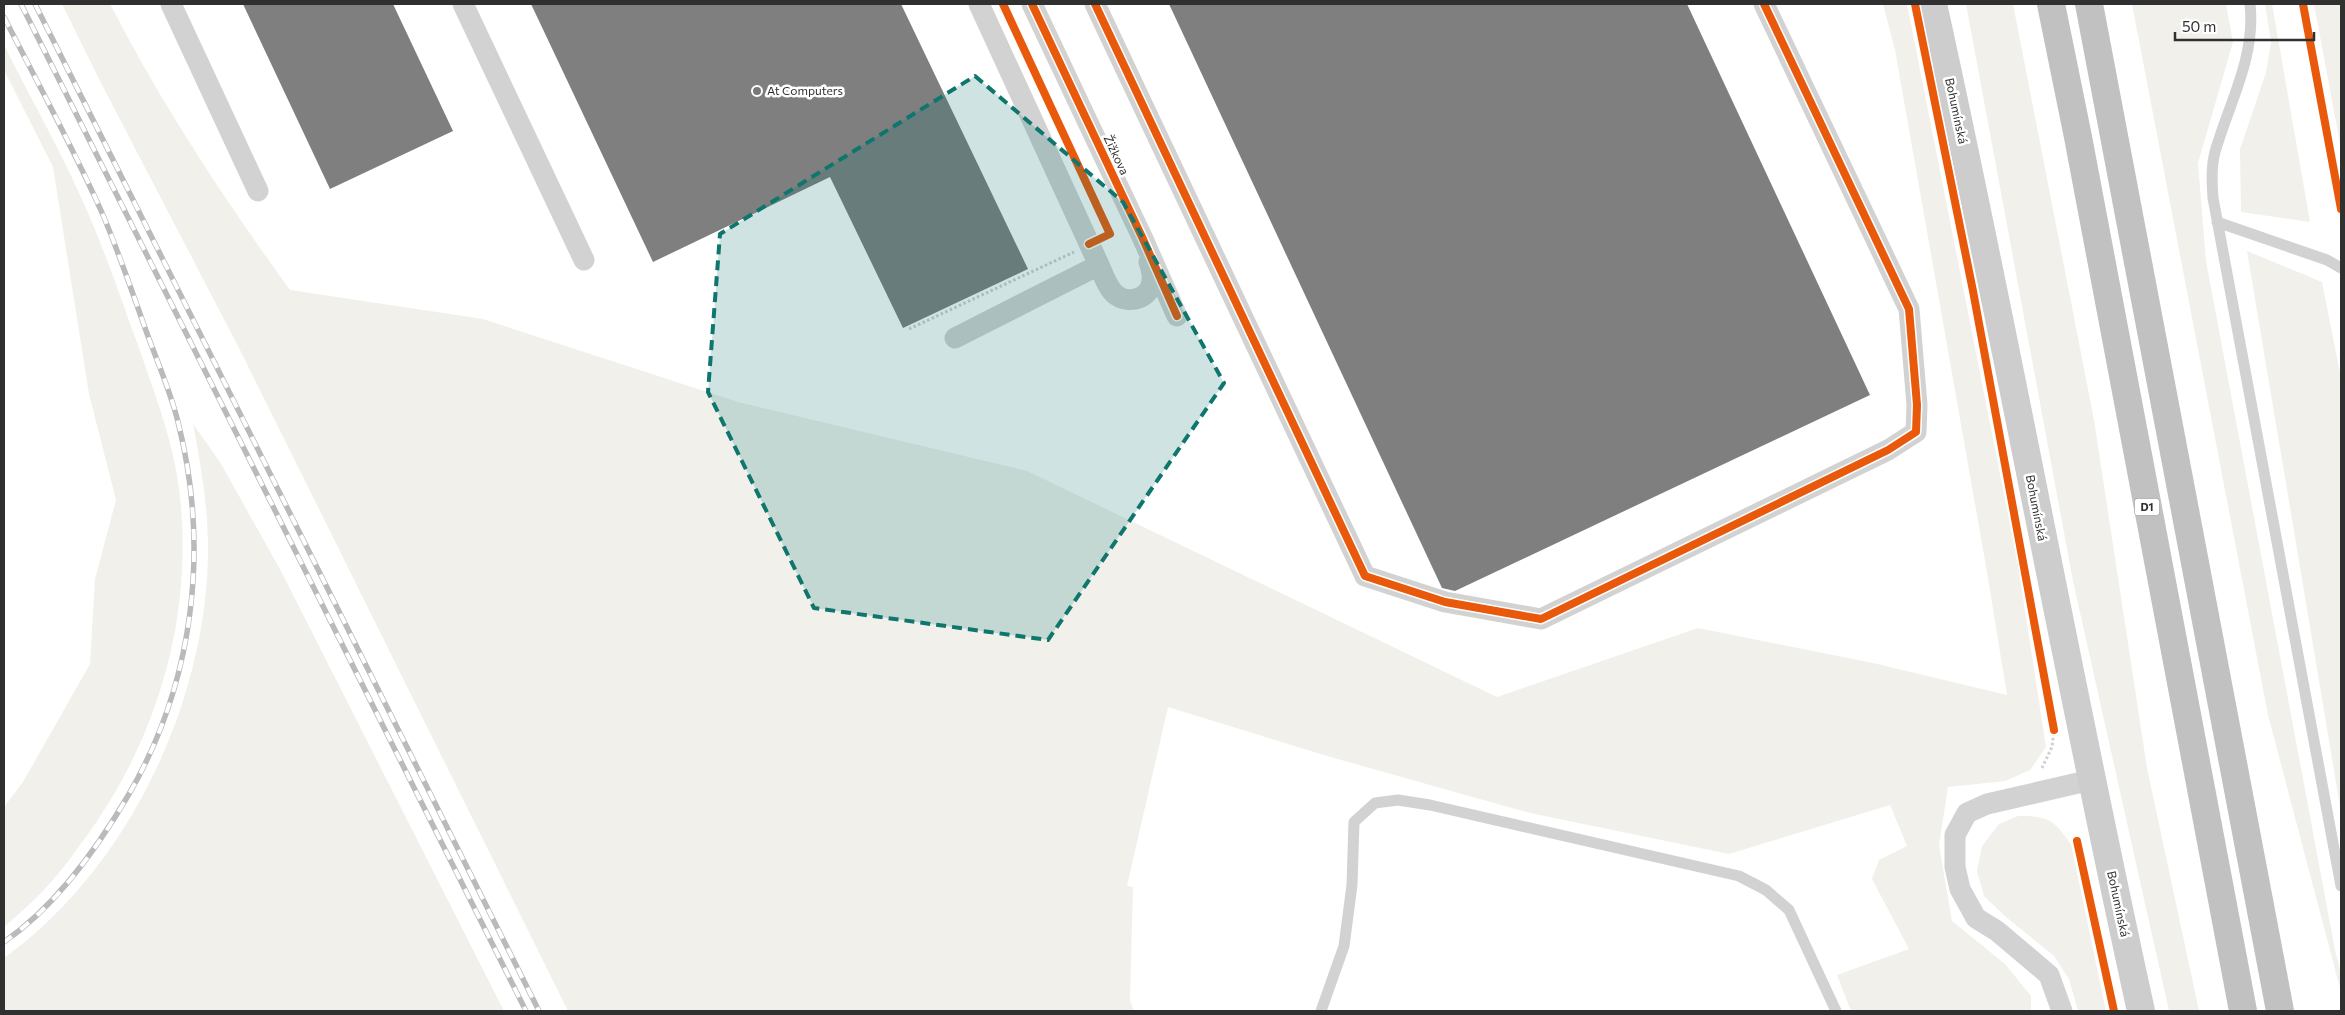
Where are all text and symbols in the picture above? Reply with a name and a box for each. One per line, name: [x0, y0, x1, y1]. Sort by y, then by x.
scale bar: [2175, 10, 2314, 42]
text: 50 m: [2182, 17, 2216, 35]
street label: Bohumínská: [1943, 77, 1971, 145]
place label: At Computers: [767, 83, 843, 97]
marker: At Computers: [751, 85, 763, 97]
street label: Žižkova: [1102, 132, 1132, 177]
street label: Bohumínská: [2024, 474, 2050, 542]
road number: D1: [2134, 498, 2160, 516]
street label: Bohumínská: [2105, 870, 2133, 938]

